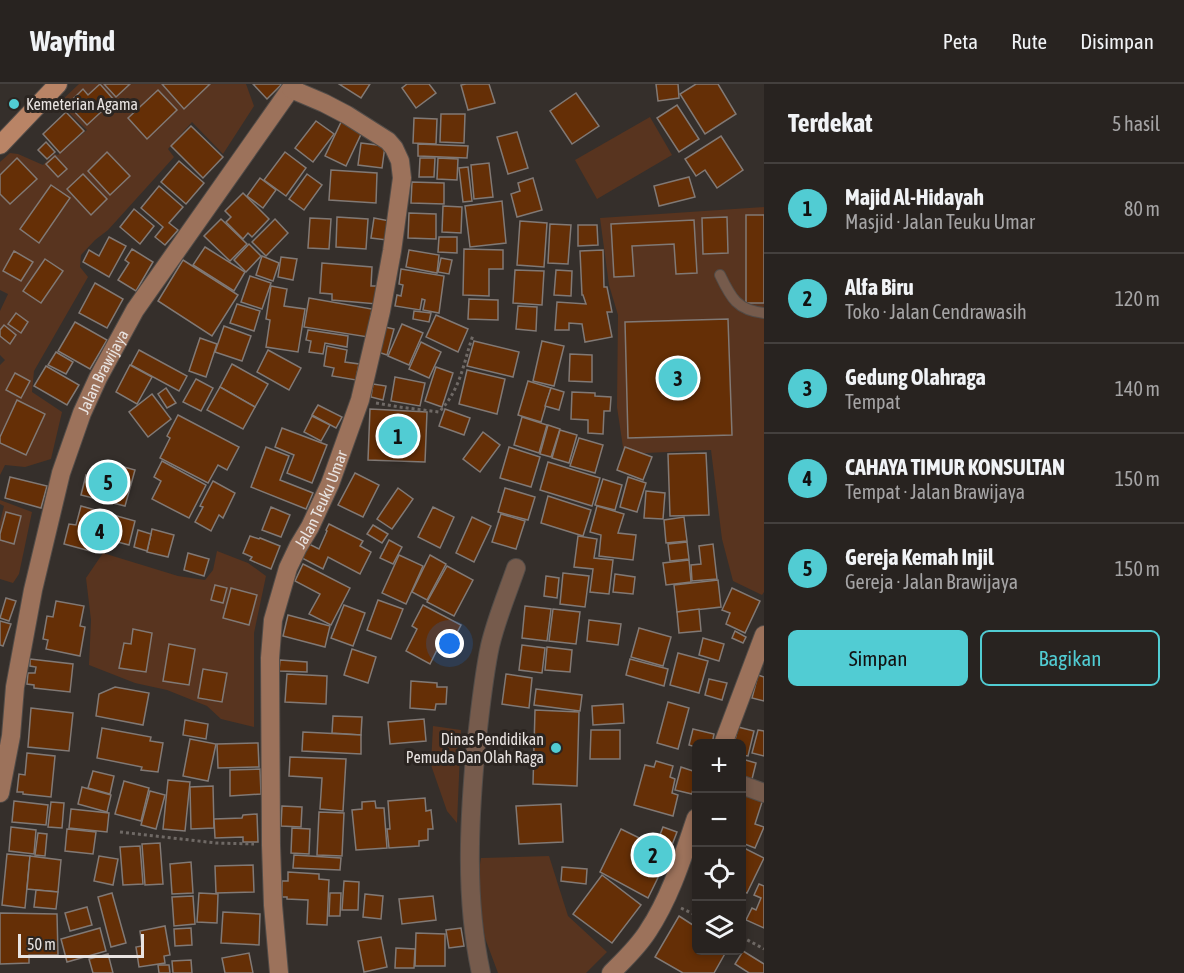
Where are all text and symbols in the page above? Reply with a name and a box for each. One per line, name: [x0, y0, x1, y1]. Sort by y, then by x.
text: Wayfind: [30, 25, 115, 57]
text: Peta: [943, 29, 978, 53]
text: Rute: [1011, 29, 1047, 53]
text: Disimpan: [1080, 29, 1154, 53]
place label: Kemeterian Agama: [26, 95, 138, 114]
marker: Kemeterian Agama: [7, 97, 21, 111]
text: Terdekat: [788, 108, 872, 138]
text: 5 hasil: [1112, 112, 1160, 135]
text: Majid Al-Hidayah: [845, 184, 984, 210]
text: 1: [803, 197, 812, 220]
text: 80 m: [1124, 197, 1160, 220]
text: Masjid · Jalan Teuku Umar: [845, 210, 1035, 233]
text: Alfa Biru: [845, 274, 914, 300]
text: 2: [803, 287, 812, 310]
text: 120 m: [1115, 287, 1160, 310]
text: Toko · Jalan Cendrawasih: [845, 300, 1027, 323]
street label: Jalan Brawijaya: [74, 326, 132, 417]
pin: 3: [658, 356, 698, 400]
text: Gedung Olahraga: [845, 364, 986, 390]
text: 3: [803, 377, 812, 400]
text: 140 m: [1115, 377, 1160, 400]
text: Tempat: [845, 390, 901, 413]
pin: 1: [378, 414, 418, 458]
street label: Jalan Teuku Umar: [291, 448, 350, 551]
text: CAHAYA TIMUR KONSULTAN: [845, 454, 1065, 480]
pin: 5: [88, 460, 128, 504]
text: 4: [803, 467, 812, 490]
text: 150 m: [1115, 467, 1160, 490]
text: Tempat · Jalan Brawijaya: [845, 480, 1025, 503]
pin: 4: [80, 508, 120, 554]
text: Gereja Kemah Injil: [845, 544, 994, 570]
text: 5: [803, 557, 812, 580]
text: 150 m: [1115, 557, 1160, 580]
text: Gereja · Jalan Brawijaya: [845, 570, 1018, 593]
your location: [435, 629, 464, 658]
button: Simpan: [788, 630, 968, 686]
button: Bagikan: [980, 630, 1160, 686]
place label: Dinas Pendidikan Pemuda Dan Olah Raga: [406, 730, 544, 767]
map controls: [692, 739, 746, 955]
button: +: [692, 739, 746, 793]
marker: Dinas Pendidikan Pemuda Dan Olah Raga: [549, 741, 563, 755]
button: −: [692, 793, 746, 847]
pin: 2: [634, 832, 672, 878]
button: locate: [692, 847, 746, 901]
button: layers: [692, 901, 746, 955]
scale bar: [18, 931, 144, 958]
text: 50 m: [27, 935, 56, 953]

